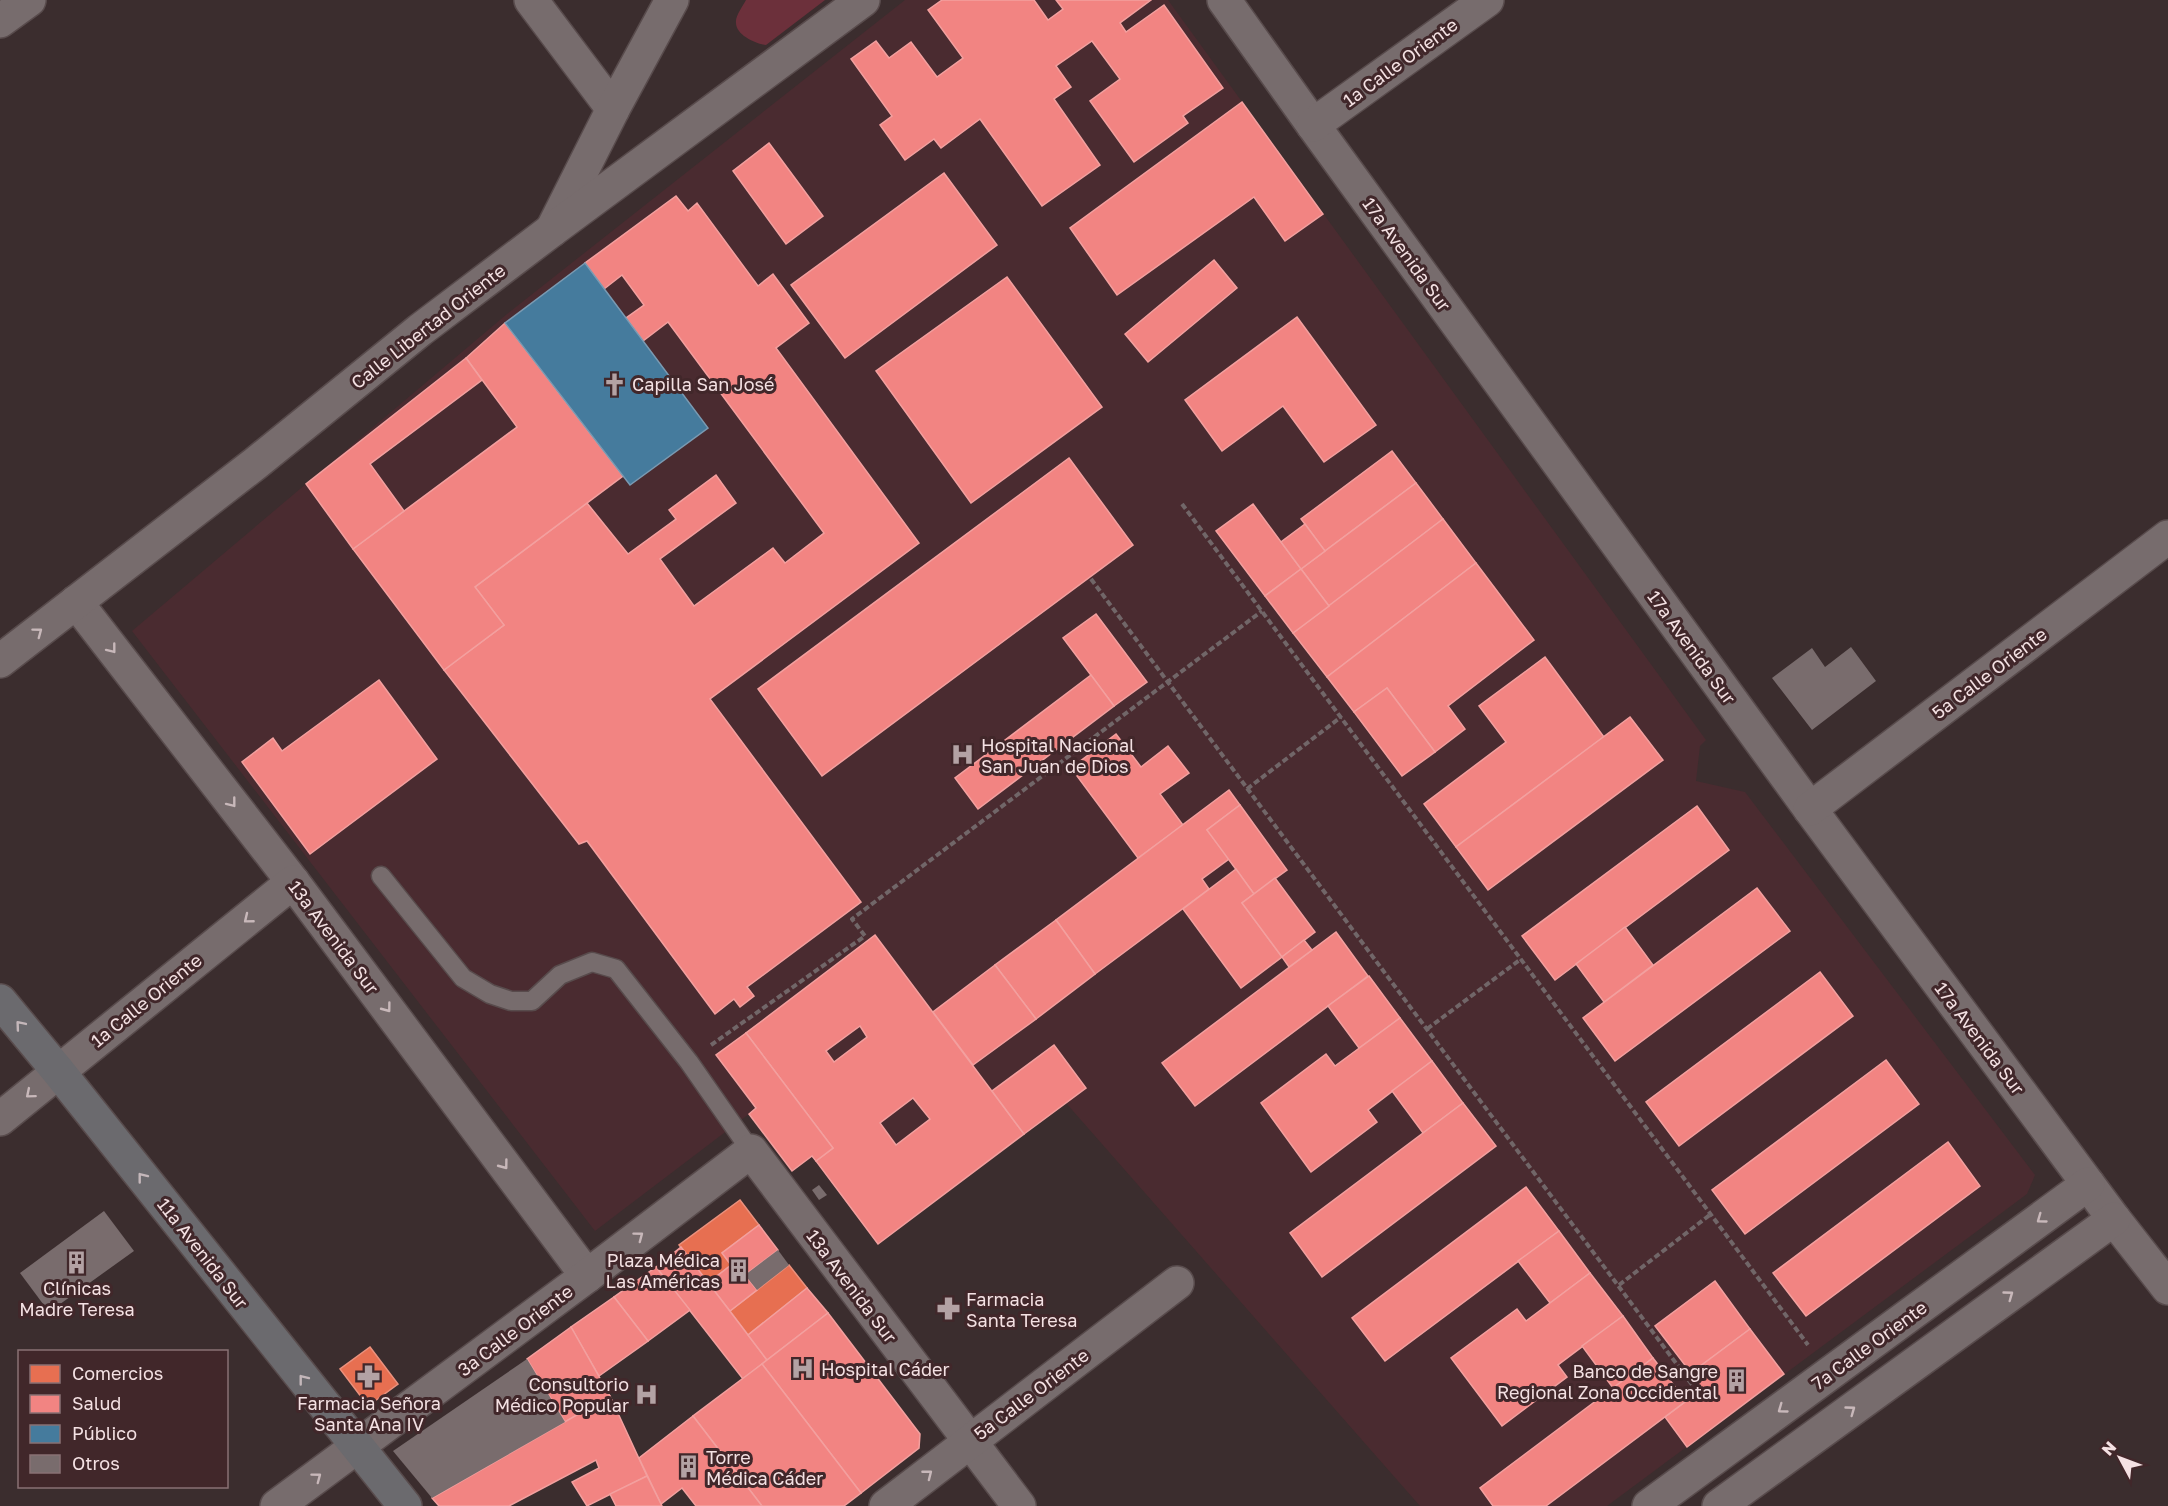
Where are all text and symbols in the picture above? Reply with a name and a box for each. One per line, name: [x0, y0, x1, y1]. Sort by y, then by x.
street label: 1a Calle Oriente: [1338, 13, 1462, 111]
street label: 17a Avenida Sur: [1358, 193, 1456, 315]
street label: Calle Libertad Oriente: [346, 259, 510, 393]
church icon: Capilla San José: [601, 371, 627, 397]
place label: Capilla San José: [632, 373, 775, 395]
street label: 17a Avenida Sur: [1643, 586, 1741, 708]
street label: 5a Calle Oriente: [1927, 623, 2051, 723]
one-way arrow: [32, 628, 43, 639]
one-way arrow: [105, 642, 116, 653]
place label: Hospital Nacional San Juan de Dios: [981, 734, 1135, 777]
hospital icon: Hospital Nacional San Juan de Dios: [950, 742, 976, 768]
one-way arrow: [224, 796, 235, 807]
street label: 13a Avenida Sur: [284, 876, 384, 998]
one-way arrow: [243, 911, 254, 922]
street label: 1a Calle Oriente: [86, 949, 206, 1051]
street label: 17a Avenida Sur: [1931, 977, 2029, 1099]
one-way arrow: [380, 1002, 391, 1013]
one-way arrow: [16, 1021, 27, 1032]
one-way arrow: [26, 1086, 37, 1097]
one-way arrow: [497, 1158, 508, 1169]
one-way arrow: [139, 1172, 150, 1183]
street label: 11a Avenida Sur: [153, 1193, 253, 1313]
one-way arrow: [2036, 1212, 2047, 1223]
street label: 13a Avenida Sur: [802, 1225, 902, 1347]
one-way arrow: [633, 1233, 644, 1244]
building icon: Clínicas Madre Teresa: [64, 1249, 90, 1275]
place label: Plaza Médica Las Américas: [606, 1249, 720, 1292]
building icon: Plaza Médica Las Américas: [725, 1257, 751, 1283]
place label: Clínicas Madre Teresa: [19, 1277, 135, 1320]
street label: 3a Calle Oriente: [453, 1280, 577, 1380]
place label: Farmacia Santa Teresa: [966, 1288, 1077, 1331]
one-way arrow: [2002, 1291, 2013, 1302]
pharmacy icon: Farmacia Santa Teresa: [935, 1296, 961, 1322]
street label: 7a Calle Oriente: [1807, 1296, 1931, 1394]
street label: 5a Calle Oriente: [969, 1344, 1093, 1444]
legend: [18, 1350, 228, 1488]
hospital icon: Hospital Cáder: [790, 1356, 816, 1382]
place label: Hospital Cáder: [821, 1358, 949, 1380]
place label: Banco de Sangre Regional Zona Occidental: [1497, 1360, 1718, 1403]
text: Comercios: [72, 1362, 163, 1384]
pharmacy icon: Farmacia Señora Santa Ana IV: [356, 1364, 382, 1390]
building icon: Banco de Sangre Regional Zona Occidental: [1723, 1368, 1749, 1394]
place label: Consultorio Médico Popular: [495, 1373, 629, 1416]
one-way arrow: [299, 1374, 310, 1385]
hospital icon: Consultorio Médico Popular: [634, 1381, 660, 1407]
text: Salud: [72, 1392, 121, 1414]
place label: Farmacia Señora Santa Ana IV: [297, 1392, 441, 1435]
one-way arrow: [1778, 1401, 1789, 1412]
one-way arrow: [1845, 1406, 1856, 1417]
text: Público: [72, 1422, 137, 1444]
north arrow: [2090, 1428, 2150, 1488]
text: N: [2097, 1437, 2120, 1459]
place label: Torre Médica Cáder: [706, 1446, 823, 1489]
text: Otros: [72, 1452, 120, 1474]
building icon: Torre Médica Cáder: [675, 1454, 701, 1480]
one-way arrow: [921, 1470, 932, 1481]
one-way arrow: [310, 1473, 321, 1484]

